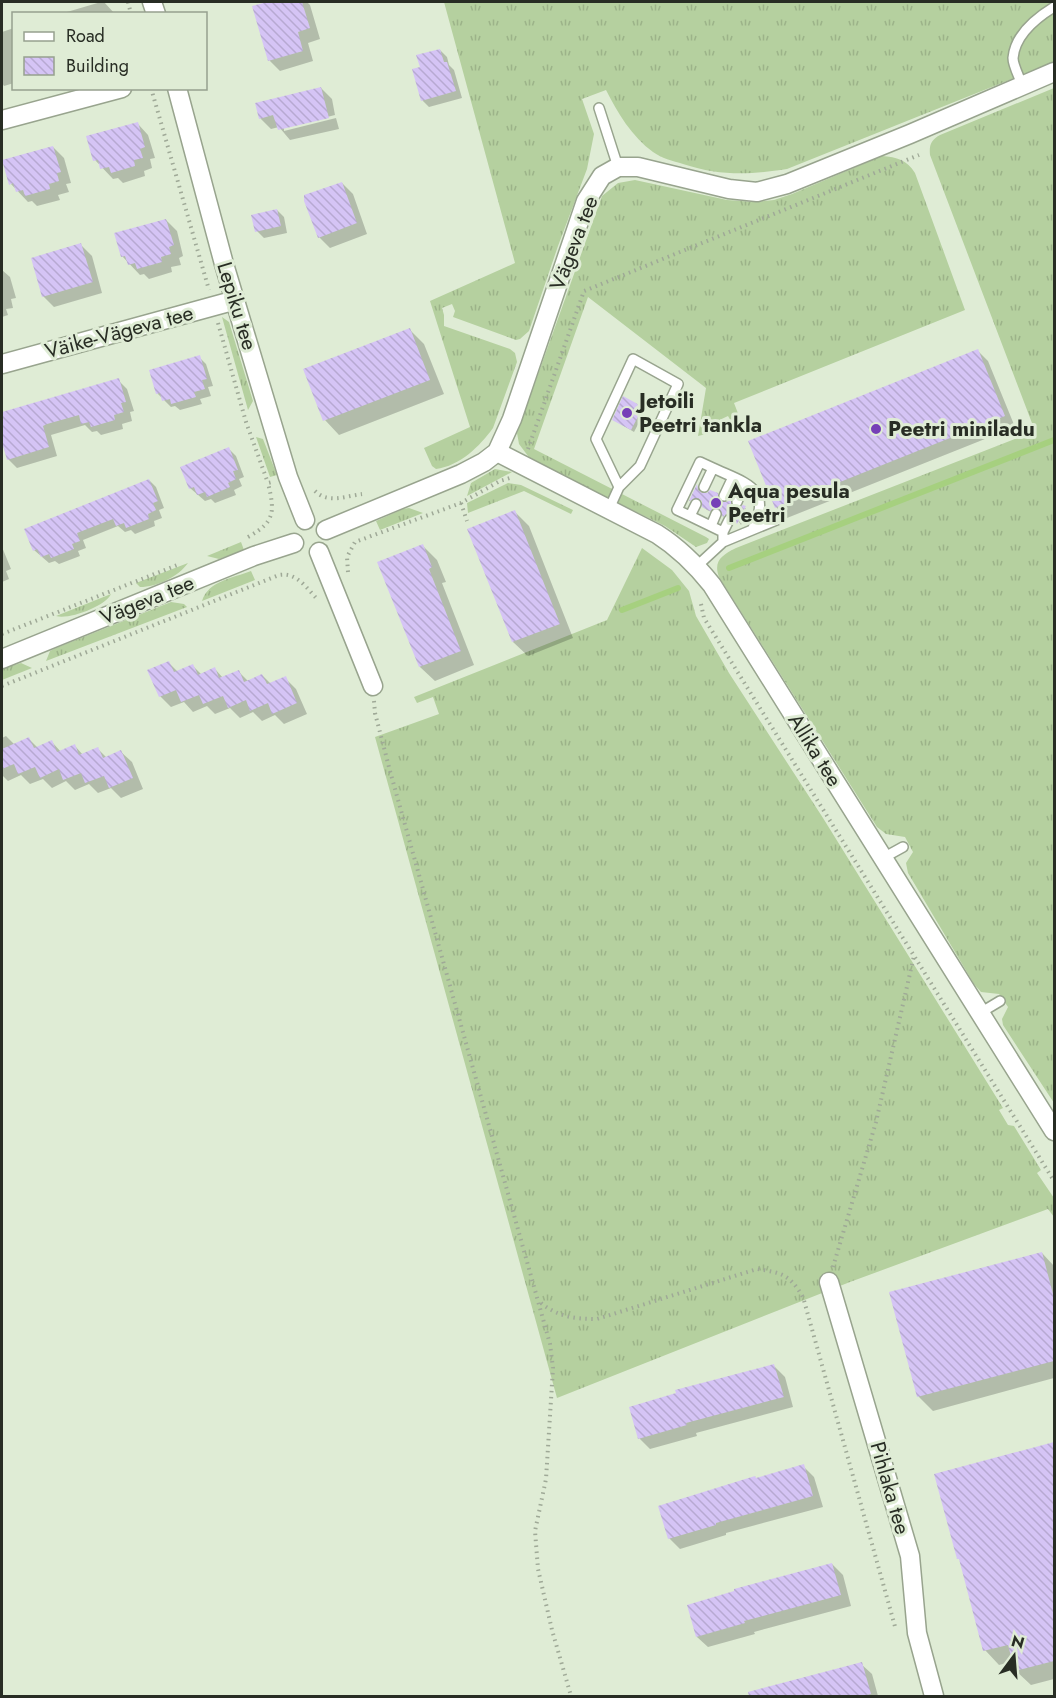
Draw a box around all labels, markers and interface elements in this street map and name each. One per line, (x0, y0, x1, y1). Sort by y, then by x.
legend (12, 12, 207, 90)
text: Road (66, 23, 105, 49)
text: Building (66, 53, 129, 79)
street label: Vägeva tee (542, 191, 606, 295)
street label: Lepiku tee (209, 258, 265, 354)
street label: Väike-Vägeva tee (41, 298, 197, 366)
place label: Jetoili Peetri tankla (635, 386, 762, 440)
marker: Jetoili Peetri tankla (620, 406, 634, 420)
place label: Peetri miniladu (888, 414, 1035, 444)
marker: Peetri miniladu (869, 422, 883, 436)
place label: Aqua pesula Peetri (727, 476, 850, 530)
marker: Aqua pesula Peetri (709, 496, 723, 510)
street label: Vägeva tee (96, 568, 199, 632)
street label: Allika tee (781, 708, 849, 793)
street label: Pihlaka tee (862, 1438, 918, 1538)
north arrow (984, 1626, 1044, 1686)
text: N (1009, 1629, 1027, 1655)

